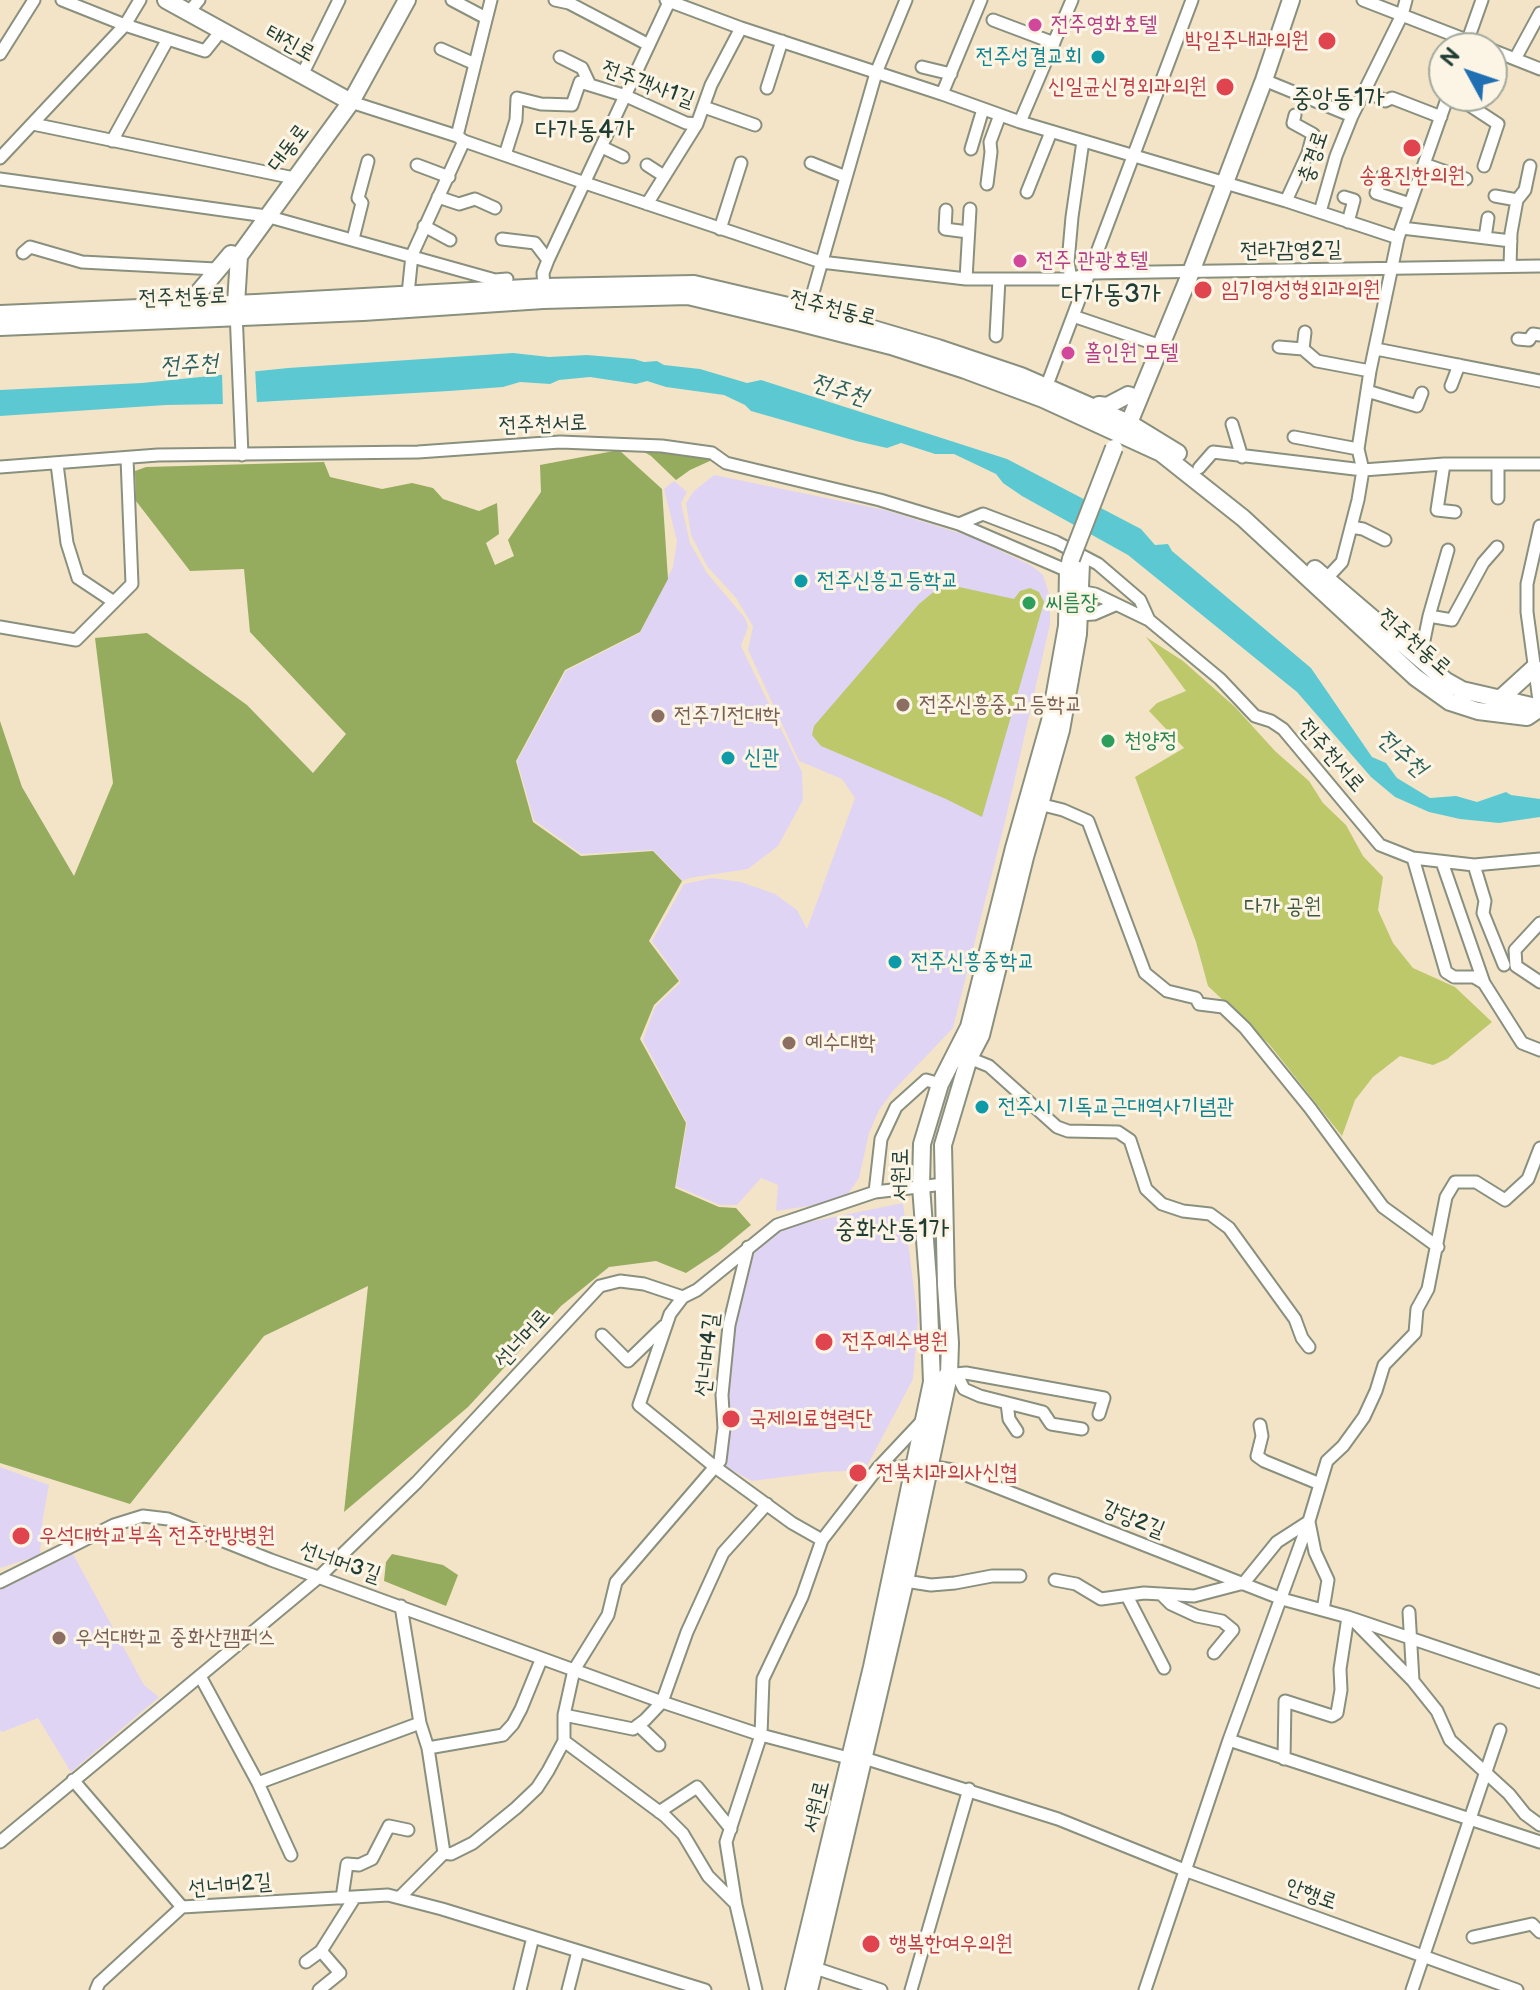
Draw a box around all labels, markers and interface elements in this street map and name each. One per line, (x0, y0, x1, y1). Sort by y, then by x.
place label: 전주영화호텔 (1051, 12, 1157, 38)
marker: 전주영화호텔 (1026, 16, 1044, 34)
street label: 태진로 (260, 20, 320, 68)
place label: 박일주내과의원 (1185, 28, 1309, 54)
marker: 박일주내과의원 (1316, 30, 1338, 52)
north arrow (1428, 32, 1508, 112)
text: N (1435, 43, 1466, 73)
place label: 전주성결교회 (976, 44, 1082, 70)
marker: 전주성결교회 (1089, 48, 1107, 66)
street label: 전주객사1길 (598, 56, 698, 114)
place label: 신일균신경외과의원 (1048, 74, 1207, 100)
marker: 신일균신경외과의원 (1214, 76, 1236, 98)
district label: 중앙동1가 (1291, 83, 1385, 115)
district label: 다가동4가 (535, 115, 635, 147)
street label: 대동로 (262, 119, 316, 177)
street label: 충경로 (1293, 128, 1335, 186)
marker: 송용진한의원 (1401, 137, 1423, 159)
place label: 송용진한의원 (1359, 163, 1465, 189)
street label: 전라감영2길 (1240, 237, 1342, 265)
place label: 전주 관광호텔 (1036, 248, 1148, 274)
marker: 전주 관광호텔 (1011, 252, 1029, 270)
place label: 임기영성형외과의원 (1221, 277, 1380, 303)
district label: 다가동3가 (1061, 279, 1161, 311)
marker: 임기영성형외과의원 (1192, 279, 1214, 301)
street label: 전주천동로 (138, 283, 228, 313)
street label: 전주천동로 (787, 285, 879, 333)
place label: 홀인원 모텔 (1084, 340, 1178, 366)
marker: 홀인원 모텔 (1059, 344, 1077, 362)
water label: 전주천 (159, 350, 219, 382)
water label: 전주천 (807, 369, 871, 413)
street label: 전주천서로 (498, 410, 588, 440)
place label: 전주신흥고등학교 (817, 568, 959, 594)
marker: 전주신흥고등학교 (792, 572, 810, 590)
place label: 씨름장 (1045, 590, 1098, 616)
marker: 씨름장 (1020, 594, 1038, 612)
street label: 전주천동로 (1372, 604, 1456, 682)
place label: 전주신흥중,고등학교 (919, 692, 1082, 718)
marker: 전주신흥중,고등학교 (894, 696, 912, 714)
place label: 전주기전대학 (674, 703, 780, 729)
marker: 전주기전대학 (649, 707, 667, 725)
street label: 전주천서로 (1292, 714, 1370, 798)
water label: 전주천 (1370, 724, 1432, 784)
place label: 천양정 (1124, 728, 1177, 754)
marker: 천양정 (1099, 732, 1117, 750)
place label: 신관 (744, 745, 779, 771)
marker: 신관 (719, 749, 737, 767)
park label: 다가 공원 (1245, 894, 1321, 920)
place label: 전주신흥중학교 (911, 949, 1035, 975)
marker: 전주신흥중학교 (886, 953, 904, 971)
place label: 예수대학 (805, 1030, 876, 1056)
marker: 예수대학 (780, 1034, 798, 1052)
place label: 전주시 기독교근대역사기념관 (998, 1094, 1234, 1120)
marker: 전주시 기독교근대역사기념관 (973, 1098, 991, 1116)
street label: 서원로 (888, 1148, 914, 1202)
district label: 중화산동1가 (835, 1214, 949, 1246)
street label: 선너머로 (489, 1304, 557, 1374)
street label: 선너머4길 (690, 1312, 726, 1398)
place label: 전주예수병원 (842, 1329, 948, 1355)
marker: 전주예수병원 (813, 1331, 835, 1353)
place label: 국제의료협력단 (749, 1406, 873, 1432)
marker: 국제의료협력단 (720, 1408, 742, 1430)
place label: 전북치과의사신협 (876, 1460, 1018, 1486)
marker: 전북치과의사신협 (847, 1462, 869, 1484)
street label: 강당2길 (1097, 1496, 1169, 1544)
place label: 우석대학교부속 전주한방병원 (39, 1523, 275, 1549)
marker: 우석대학교부속 전주한방병원 (10, 1525, 32, 1547)
street label: 선너머3길 (296, 1537, 384, 1589)
place label: 우석대학교 중화산캠퍼스 (75, 1625, 276, 1651)
marker: 우석대학교 중화산캠퍼스 (50, 1629, 68, 1647)
street label: 서원로 (798, 1778, 836, 1836)
street label: 선너머2길 (187, 1869, 273, 1903)
street label: 안행로 (1282, 1874, 1340, 1916)
place label: 행복한여우의원 (889, 1931, 1013, 1957)
marker: 행복한여우의원 (860, 1933, 882, 1955)

